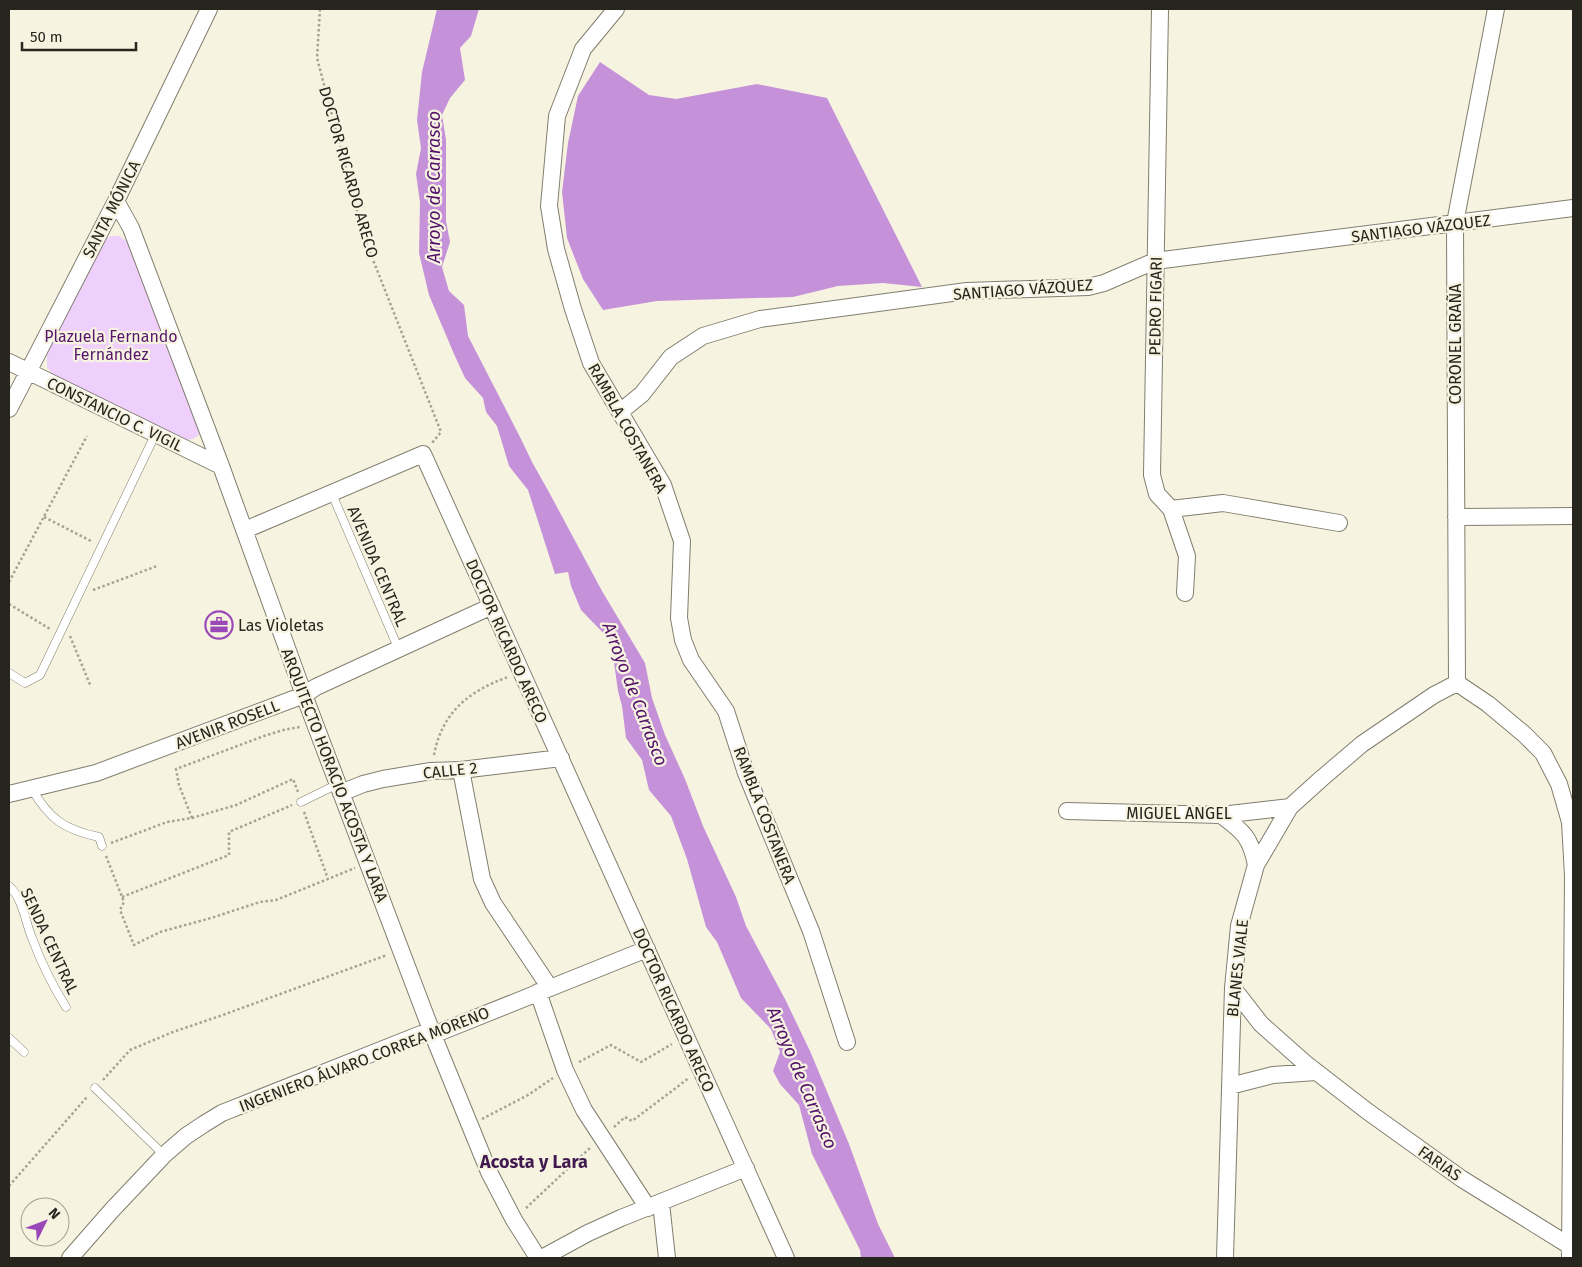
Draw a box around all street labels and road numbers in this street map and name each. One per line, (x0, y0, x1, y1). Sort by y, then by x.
street label: DOCTOR RICARDO ARECO (315, 84, 382, 260)
street label: SANTA MÓNICA (78, 156, 145, 261)
street label: SANTIAGO VÁZQUEZ (1350, 210, 1492, 246)
street label: PEDRO FIGARI (1145, 256, 1166, 356)
street label: SANTIAGO VÁZQUEZ (952, 274, 1094, 304)
street label: CORONEL GRAÑA (1446, 283, 1465, 405)
street label: RAMBLA COSTANERA (584, 360, 672, 497)
street label: CONSTANCIO C. VIGIL (44, 373, 186, 456)
street label: AVENIDA CENTRAL (344, 503, 412, 629)
street label: DOCTOR RICARDO ARECO (462, 556, 551, 726)
street label: ARQUITECTO HORACIO ACOSTA Y LARA (277, 646, 392, 905)
street label: AVENIR ROSELL (173, 696, 282, 753)
street label: RAMBLA COSTANERA (730, 744, 800, 887)
street label: CALLE 2 (422, 758, 478, 783)
street label: MIGUEL ANGEL (1126, 804, 1232, 823)
street label: SENDA CENTRAL (17, 885, 83, 998)
street label: BLANES VIALE (1223, 918, 1252, 1018)
street label: DOCTOR RICARDO ARECO (629, 925, 718, 1095)
street label: INGENIERO ÁLVARO CORREA MORENO (236, 1002, 492, 1116)
street label: FARIAS (1414, 1142, 1465, 1185)

